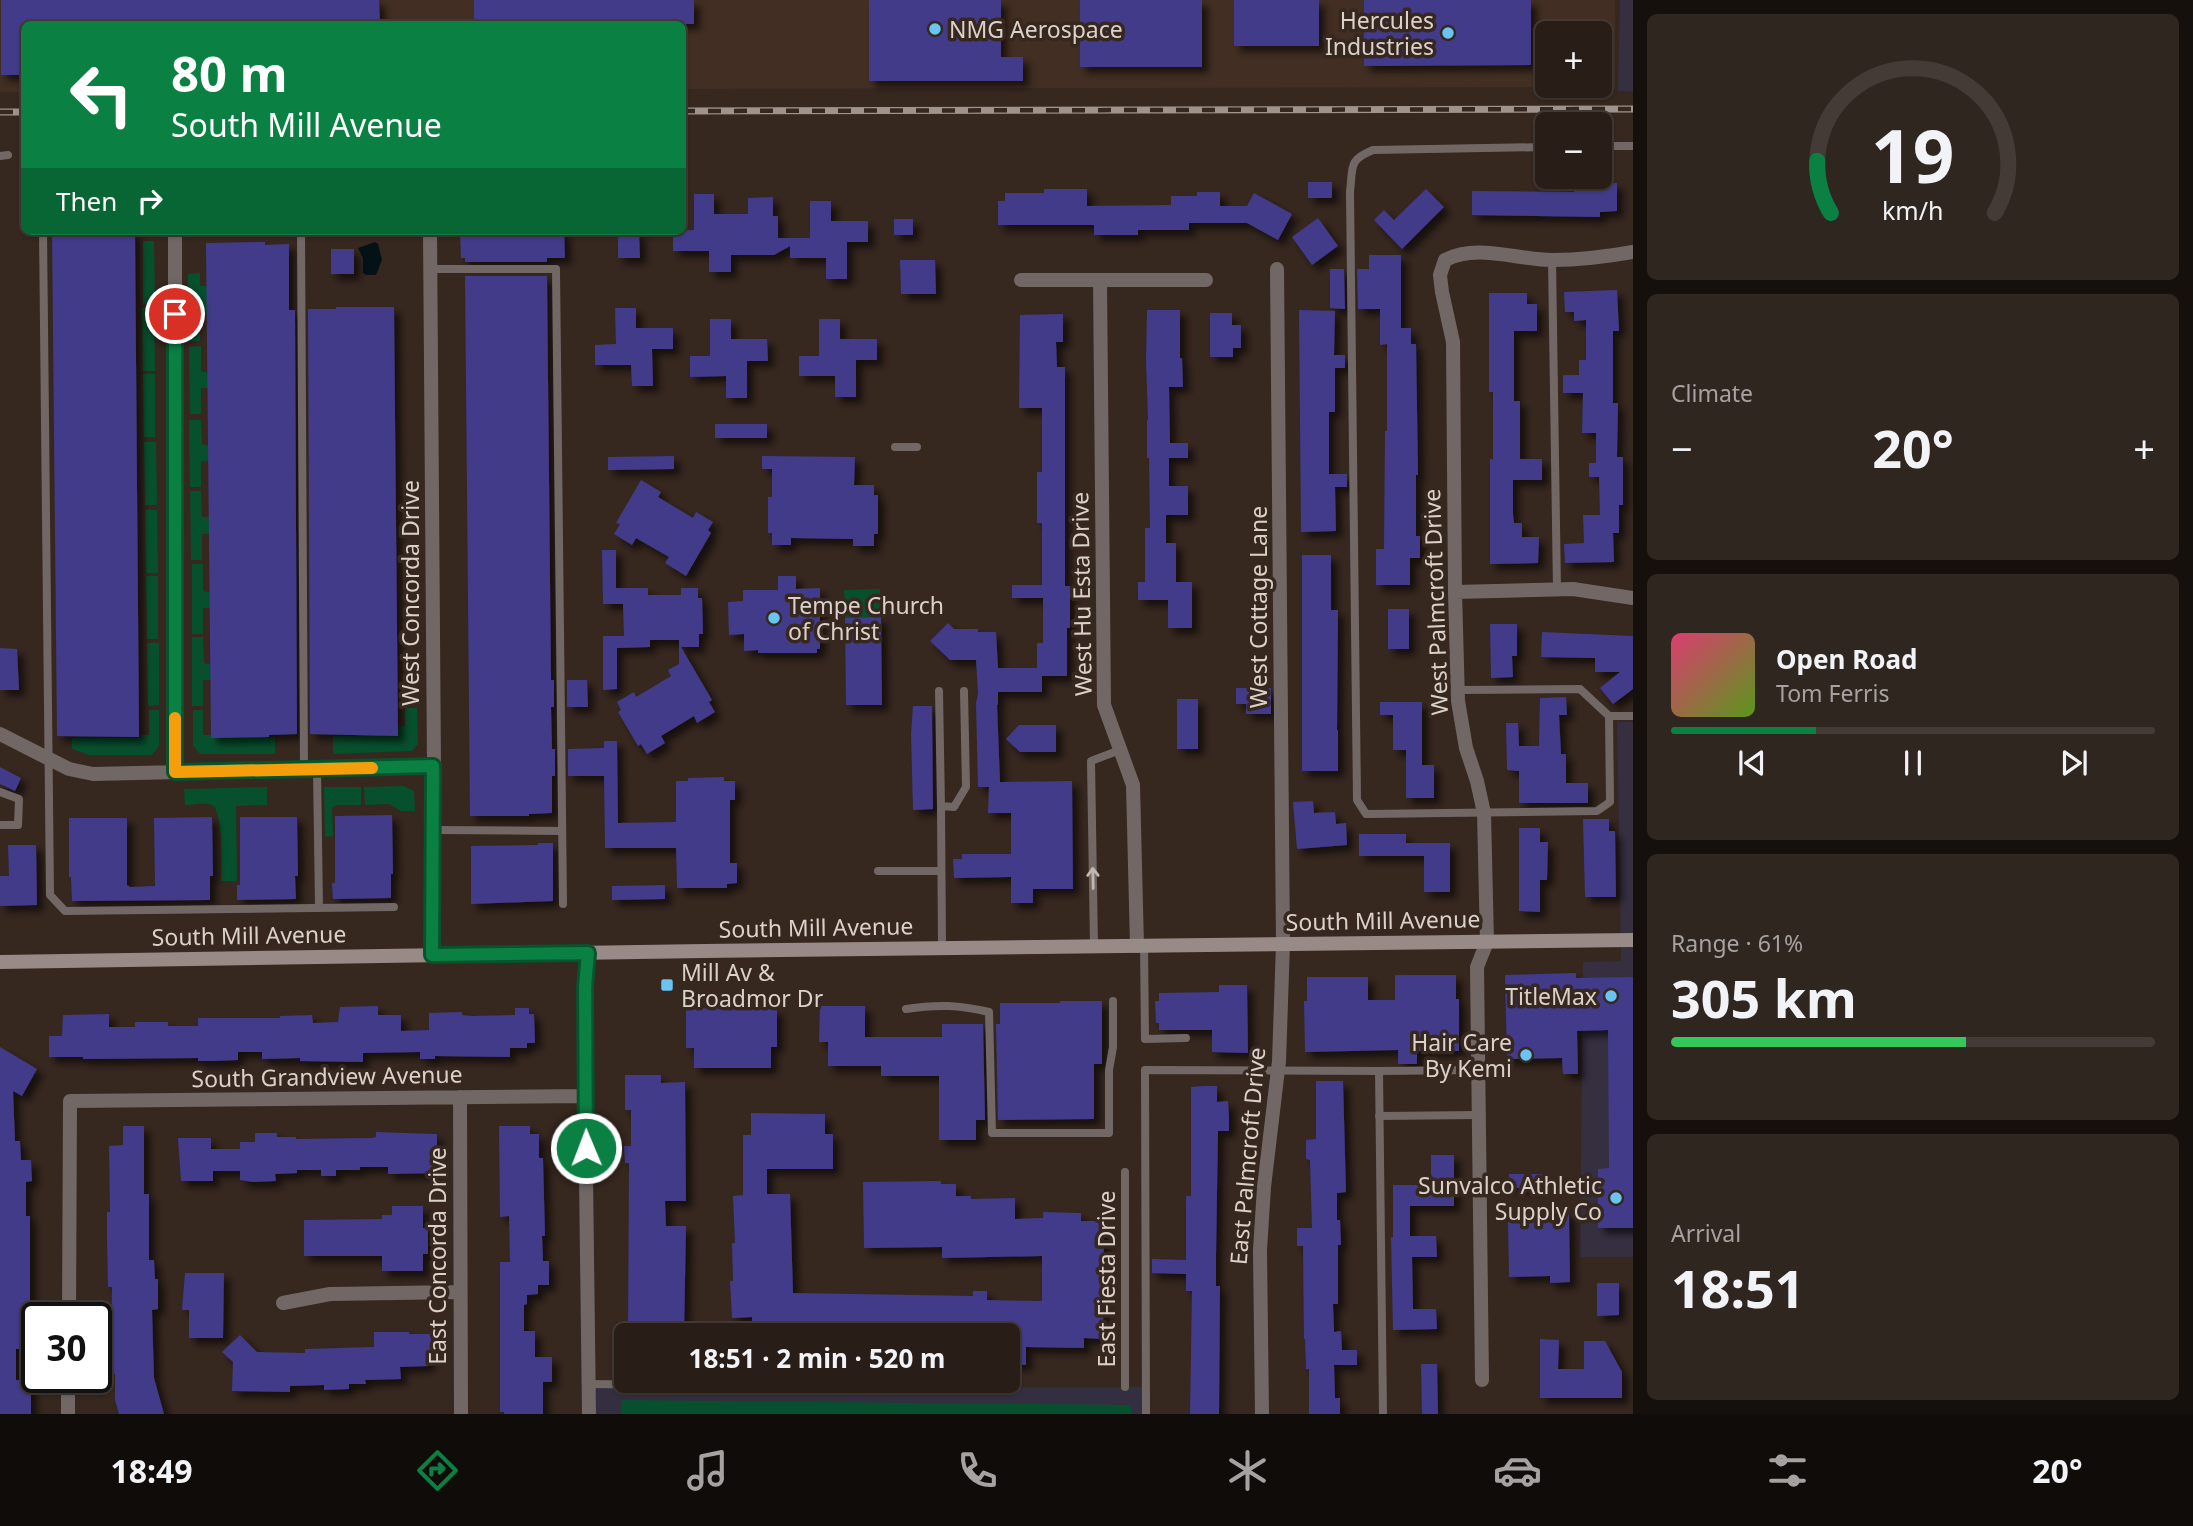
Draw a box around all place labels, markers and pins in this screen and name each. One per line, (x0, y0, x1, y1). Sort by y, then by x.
place label: Hercules Industries (1325, 4, 1434, 62)
place label: NMG Aerospace (949, 13, 1123, 45)
marker: NMG Aerospace (927, 21, 943, 37)
marker: Hercules Industries (1440, 25, 1456, 41)
pin (145, 284, 205, 344)
place label: Tempe Church of Christ (788, 589, 944, 647)
marker: Tempe Church of Christ (766, 610, 782, 626)
place label: Mill Av & Broadmor Dr (681, 956, 824, 1014)
marker: Mill Av & Broadmor Dr (659, 977, 675, 993)
place label: TitleMax (1505, 980, 1597, 1012)
marker: TitleMax (1603, 988, 1619, 1004)
place label: Hair Care By Kemi (1411, 1026, 1512, 1084)
marker: Hair Care By Kemi (1518, 1047, 1534, 1063)
place label: Sunvalco Athletic Supply Co (1418, 1169, 1602, 1227)
marker: Sunvalco Athletic Supply Co (1608, 1190, 1624, 1206)

